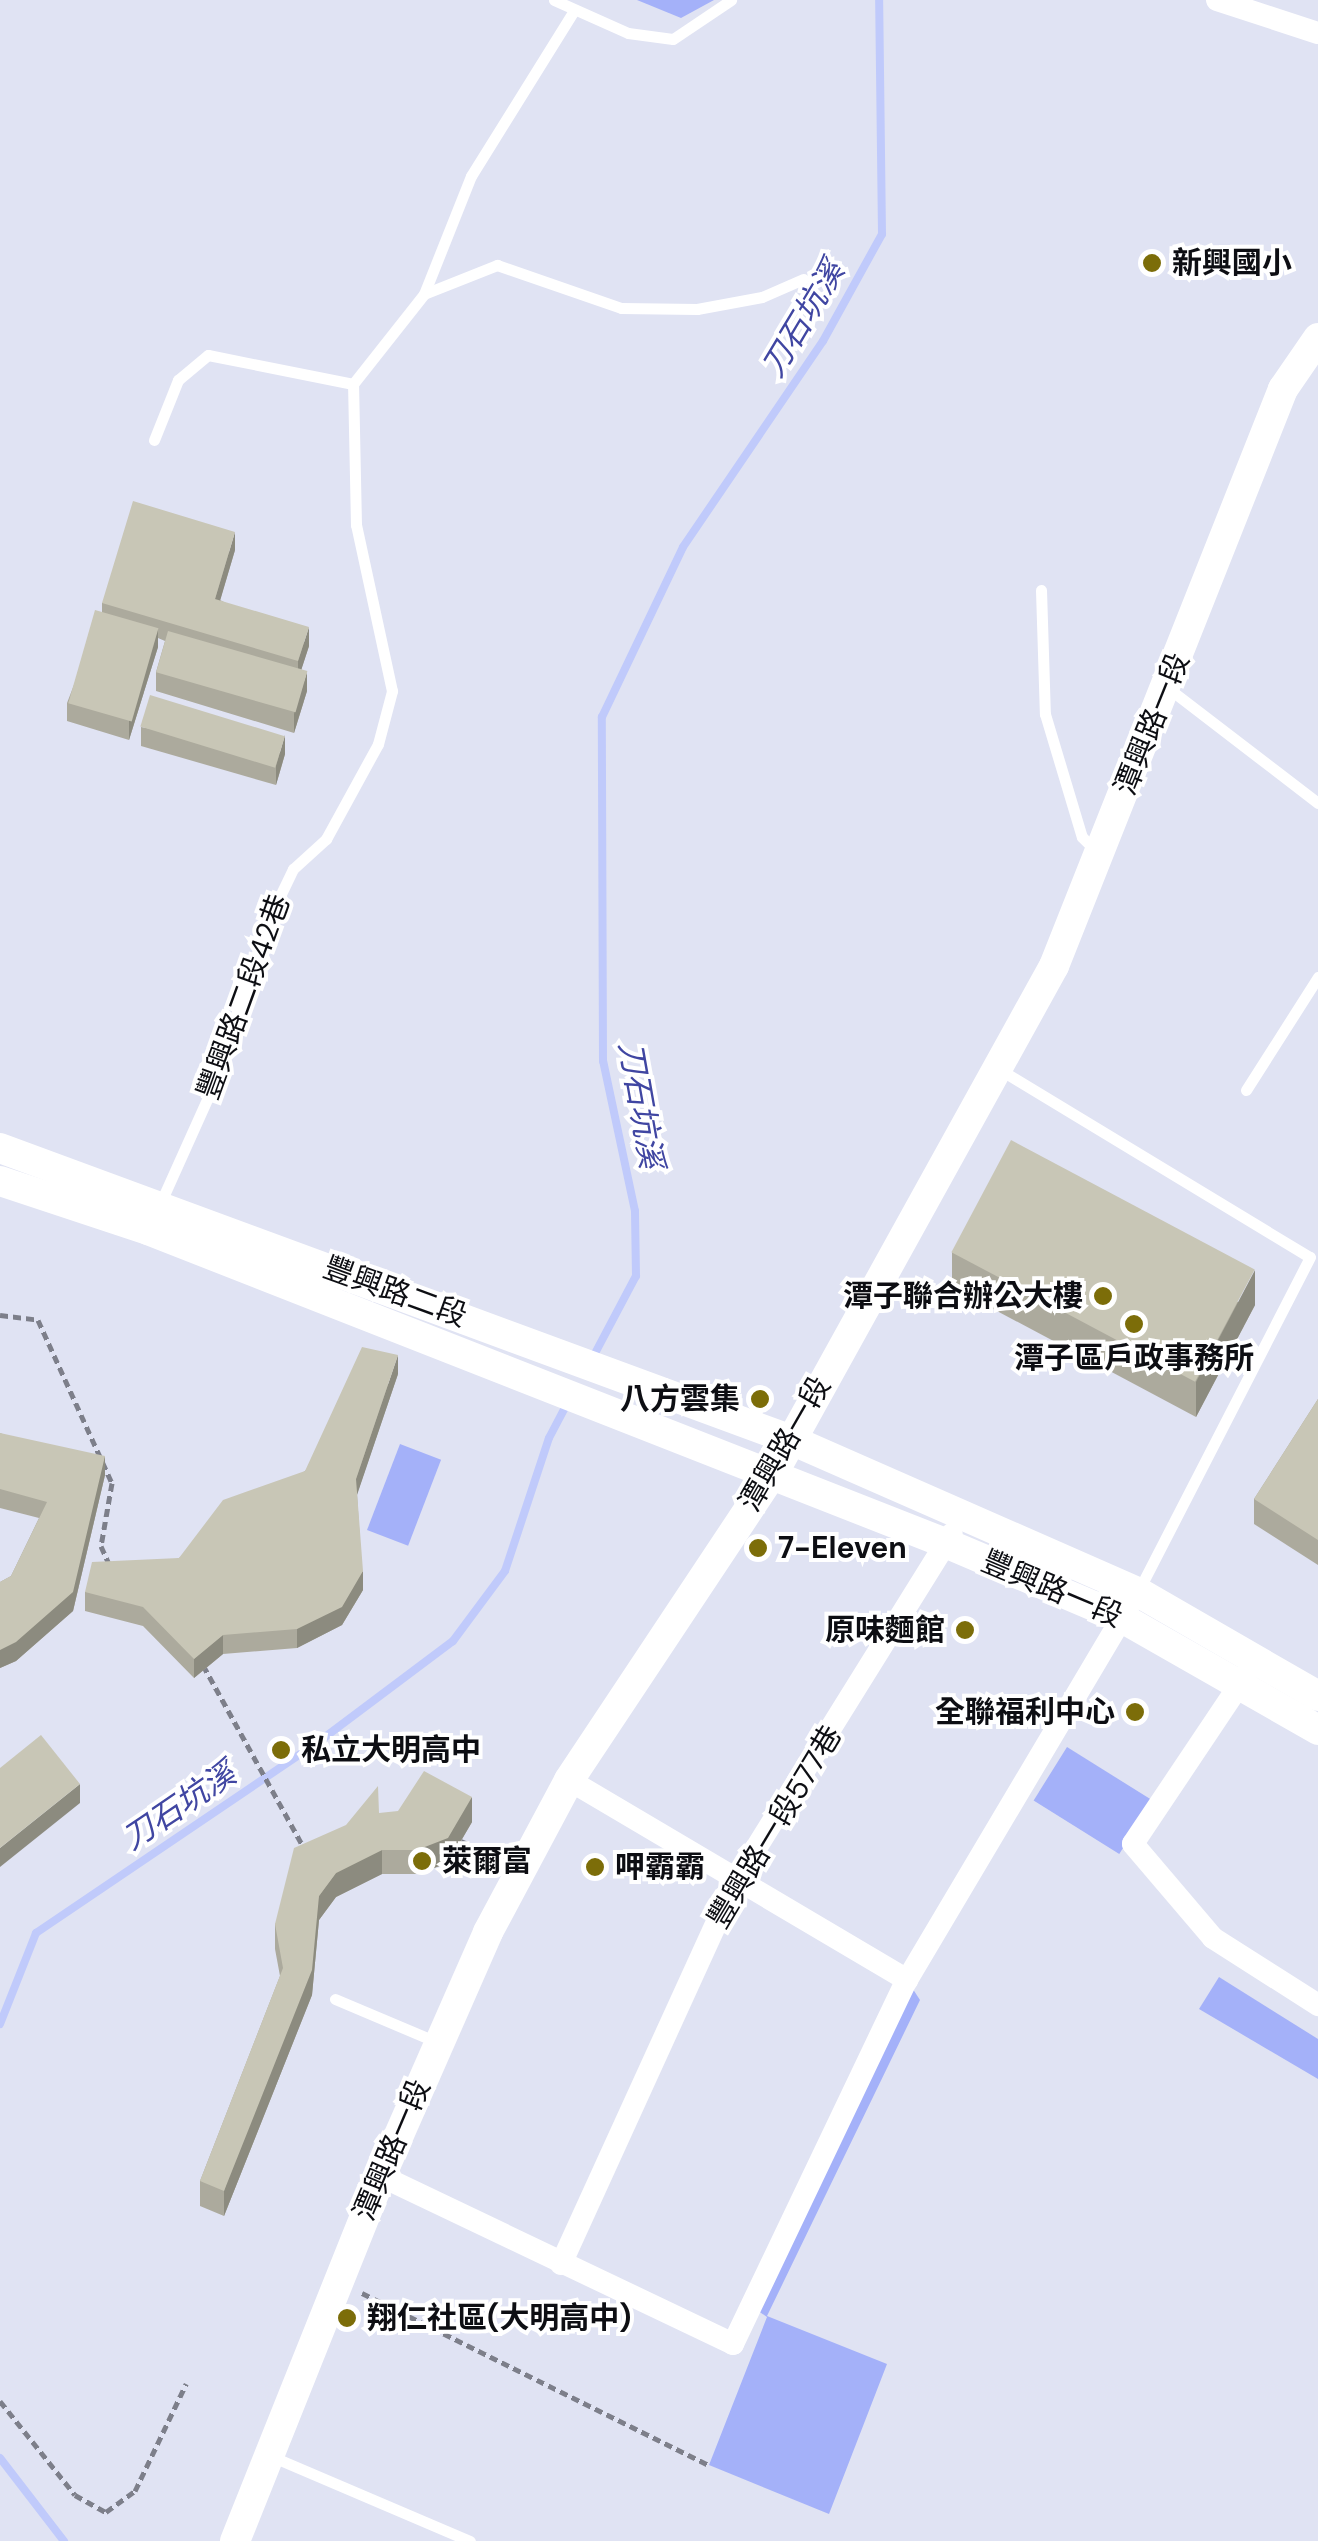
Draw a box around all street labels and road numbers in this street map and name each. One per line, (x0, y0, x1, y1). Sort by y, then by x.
street label: 潭興路一段 (1107, 648, 1197, 800)
street label: 豐興路二段42巷 (190, 890, 298, 1104)
street label: 豐興路二段 (318, 1249, 472, 1335)
street label: 潭興路一段 (732, 1370, 838, 1518)
street label: 豐興路一段 (976, 1543, 1128, 1635)
street label: 豐興路一段577巷 (700, 1719, 850, 1935)
street label: 潭興路一段 (346, 2074, 438, 2226)

